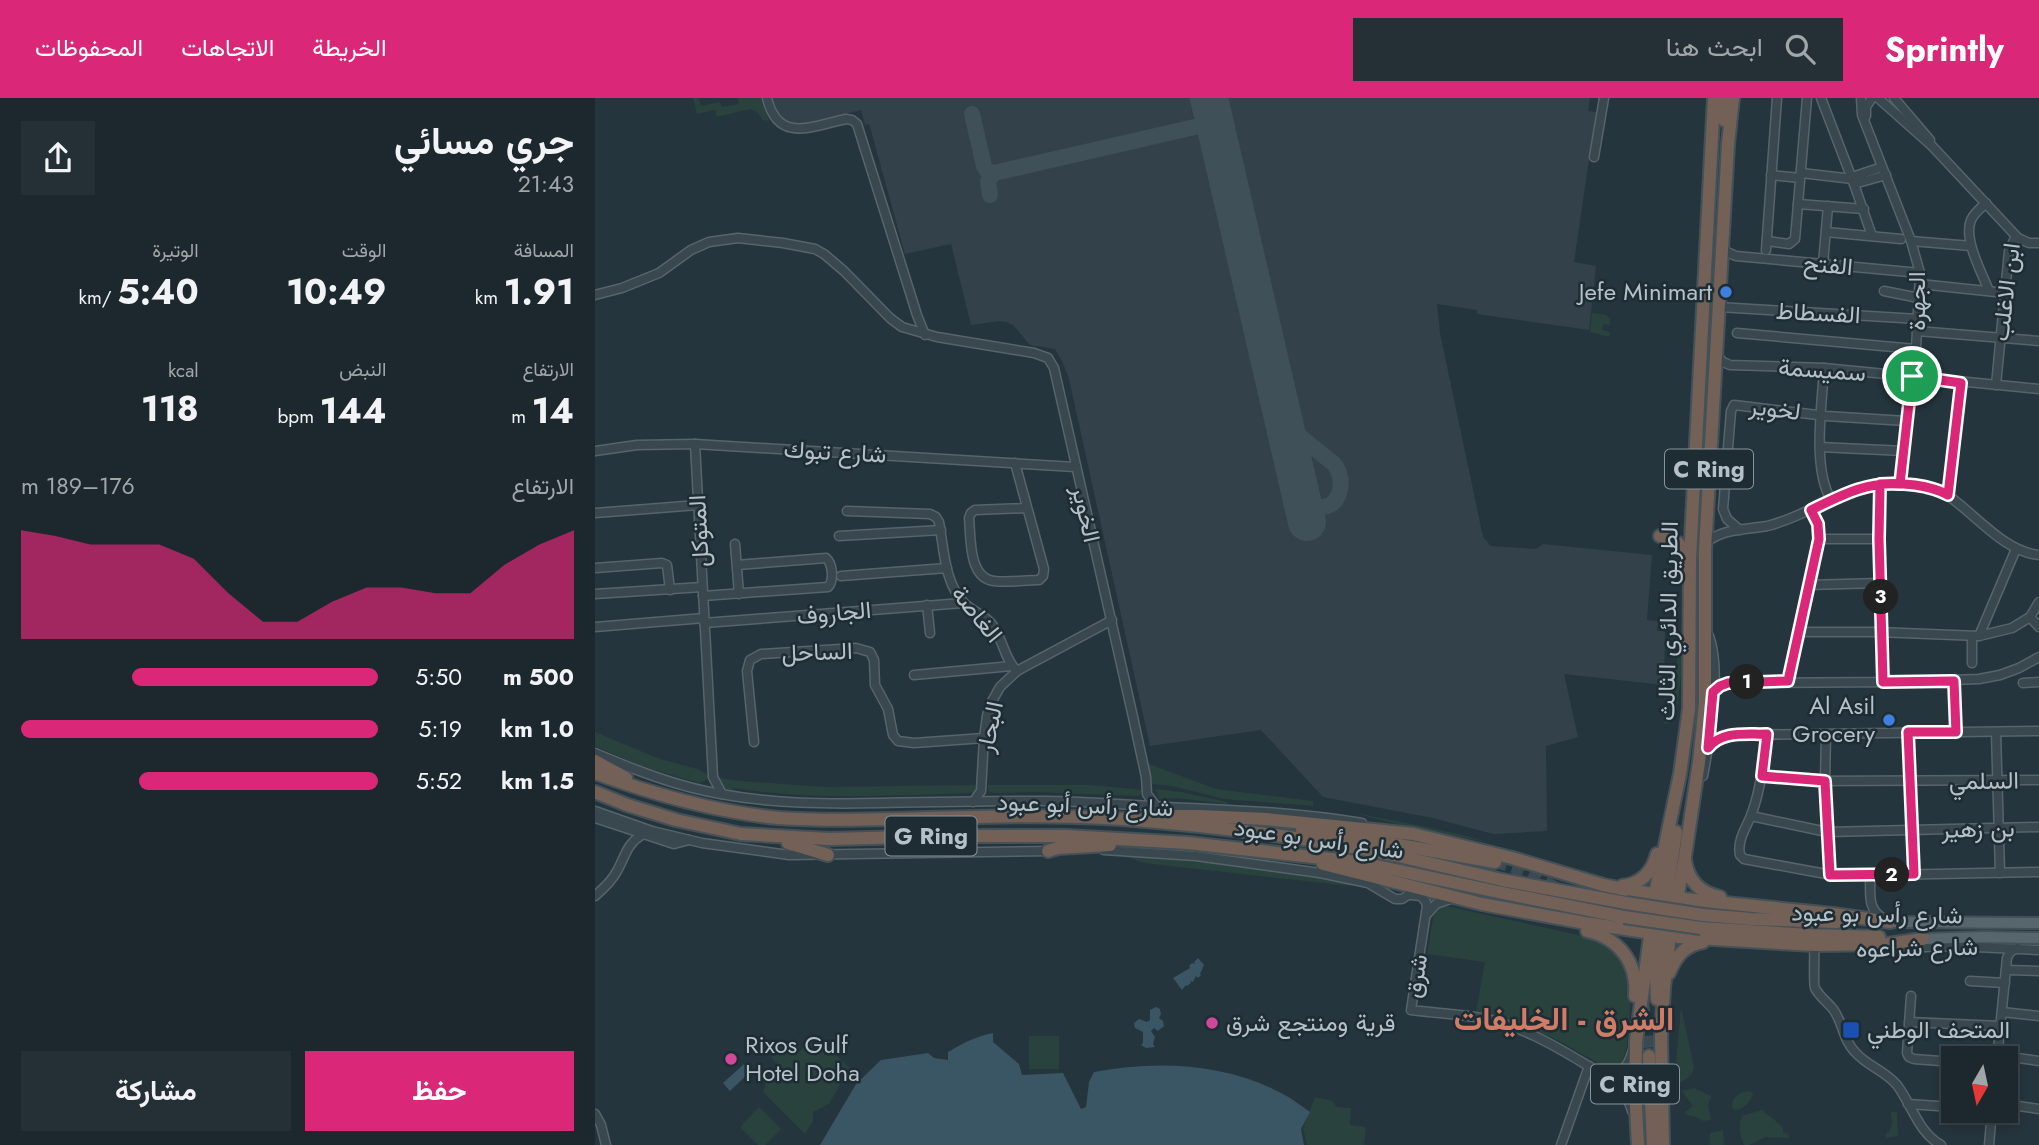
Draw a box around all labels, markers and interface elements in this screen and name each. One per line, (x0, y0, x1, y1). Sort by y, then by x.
search box (1353, 18, 1843, 81)
text: Sprintly (1885, 26, 2004, 73)
text: ابحث هنا (1666, 28, 1763, 66)
text: المحفوظات (35, 30, 143, 65)
text: الاتجاهات (181, 30, 274, 65)
text: الخريطة (312, 30, 387, 65)
icon: search (1781, 30, 1819, 68)
text: جري مسائي (394, 113, 574, 168)
button: share (21, 121, 95, 195)
text: 21:43 (518, 167, 574, 201)
text: الوتيرة (152, 237, 199, 264)
text: الوقت (342, 237, 386, 264)
text: المسافة (514, 237, 574, 264)
street label: ابن الاغلب (1982, 241, 2029, 343)
street label: الفتح (1802, 245, 1854, 284)
text: 5:40 (117, 267, 199, 317)
text: 10:49 (286, 267, 386, 317)
text: 1.91 (504, 267, 574, 317)
street label: الجهرة (1899, 271, 1934, 331)
place label: Jefe Minimart (1576, 274, 1712, 309)
text: /km (79, 284, 117, 311)
text: km (475, 284, 504, 311)
marker: Jefe Minimart (1718, 284, 1734, 300)
street label: الفسطاط (1775, 293, 1861, 332)
pin (1882, 346, 1942, 406)
street label: سميسمة (1777, 349, 1867, 390)
text: النبض (339, 356, 386, 383)
text: الارتفاع (522, 356, 574, 383)
text: kcal (168, 357, 199, 384)
icon: arrive (1893, 357, 1931, 395)
text: 118 (141, 384, 199, 434)
text: 144 (320, 386, 386, 436)
text: 14 (532, 386, 574, 436)
street label: لخوير (1746, 388, 1803, 429)
text: bpm (277, 403, 320, 430)
text: m (511, 403, 532, 430)
street label: شارع تبوك (783, 431, 887, 472)
road number: C Ring (1665, 450, 1753, 488)
text: 176–189 m (21, 469, 135, 503)
text: الارتفاع (512, 469, 574, 503)
street label: الخوير (1063, 481, 1110, 546)
street label: المتوكل (679, 494, 718, 568)
street label: الطريق الدائري الثالث (1648, 521, 1689, 721)
street label: الغاصة (943, 577, 1011, 650)
pin: 3 (1863, 580, 1899, 614)
text: 3 (1875, 583, 1886, 610)
street label: الجاروف (795, 592, 873, 633)
street label: الساحل (781, 633, 853, 670)
text: 5:50 (415, 660, 462, 694)
text: 500 m (503, 660, 574, 694)
pin: 1 (1729, 664, 1765, 700)
text: 1 (1742, 668, 1751, 695)
place label: Al Asil Grocery (1792, 688, 1875, 751)
street label: البحار (967, 698, 1012, 757)
text: 5:19 (419, 712, 462, 746)
text: 1.0 km (501, 712, 574, 746)
marker: Al Asil Grocery (1881, 712, 1897, 728)
street label: السلمي (1949, 762, 2019, 801)
text: 5:52 (416, 764, 462, 798)
text: 1.5 km (501, 764, 574, 798)
street label: شارع رأس أبو عبود (996, 784, 1174, 825)
street label: شارع رأس بو عبود (1232, 809, 1406, 868)
street label: بن زهير (1940, 810, 2015, 847)
road number: G Ring (885, 816, 977, 856)
pin: 2 (1875, 858, 1909, 892)
text: 2 (1885, 861, 1898, 888)
street label: شارع رأس بو عبود (1791, 895, 1963, 932)
street label: شارع شراعوه (1856, 929, 1978, 966)
street label: شرق (1395, 951, 1436, 1000)
district label: الشرق - الخليفات (1454, 996, 1674, 1042)
place label: قرية ومنتجع شرق (1226, 1005, 1396, 1040)
place label: المتحف الوطني (1867, 1012, 2010, 1049)
marker: قرية ومنتجع شرق (1204, 1015, 1220, 1031)
marker: المتحف الوطني (1841, 1020, 1861, 1040)
place label: Rixos Gulf Hotel Doha (745, 1027, 860, 1090)
north arrow (1941, 1046, 2018, 1124)
map controls (1941, 1046, 2018, 1123)
button: مشاركة (21, 1051, 291, 1131)
button: حفظ (305, 1051, 574, 1131)
marker: Rixos Gulf Hotel Doha (723, 1051, 739, 1067)
road number: C Ring (1591, 1065, 1679, 1104)

